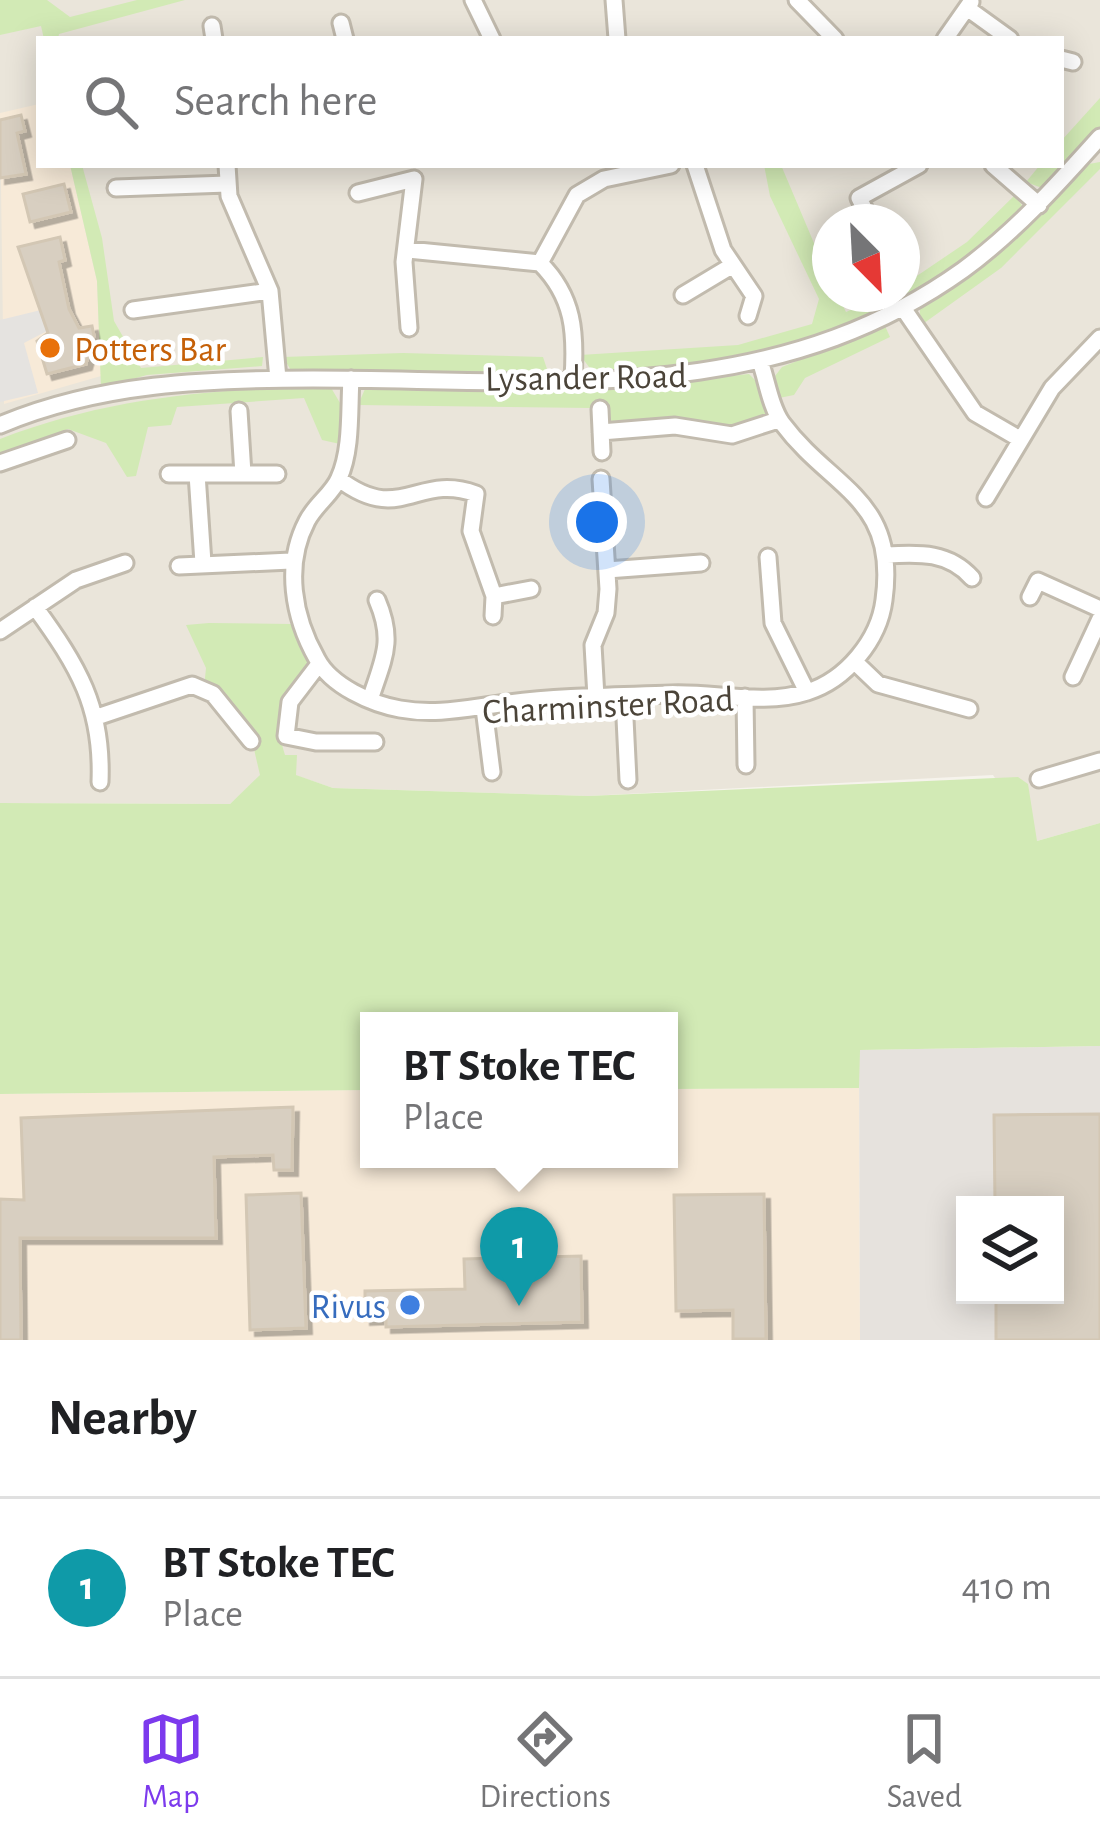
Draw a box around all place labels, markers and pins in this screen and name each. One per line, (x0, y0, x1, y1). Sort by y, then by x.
place label: Potters Bar (74, 332, 226, 368)
marker: Potters Bar (37, 335, 63, 361)
pin: 1 (480, 1207, 558, 1306)
place label: Rivus (310, 1289, 386, 1325)
marker: Rivus (397, 1292, 423, 1318)

